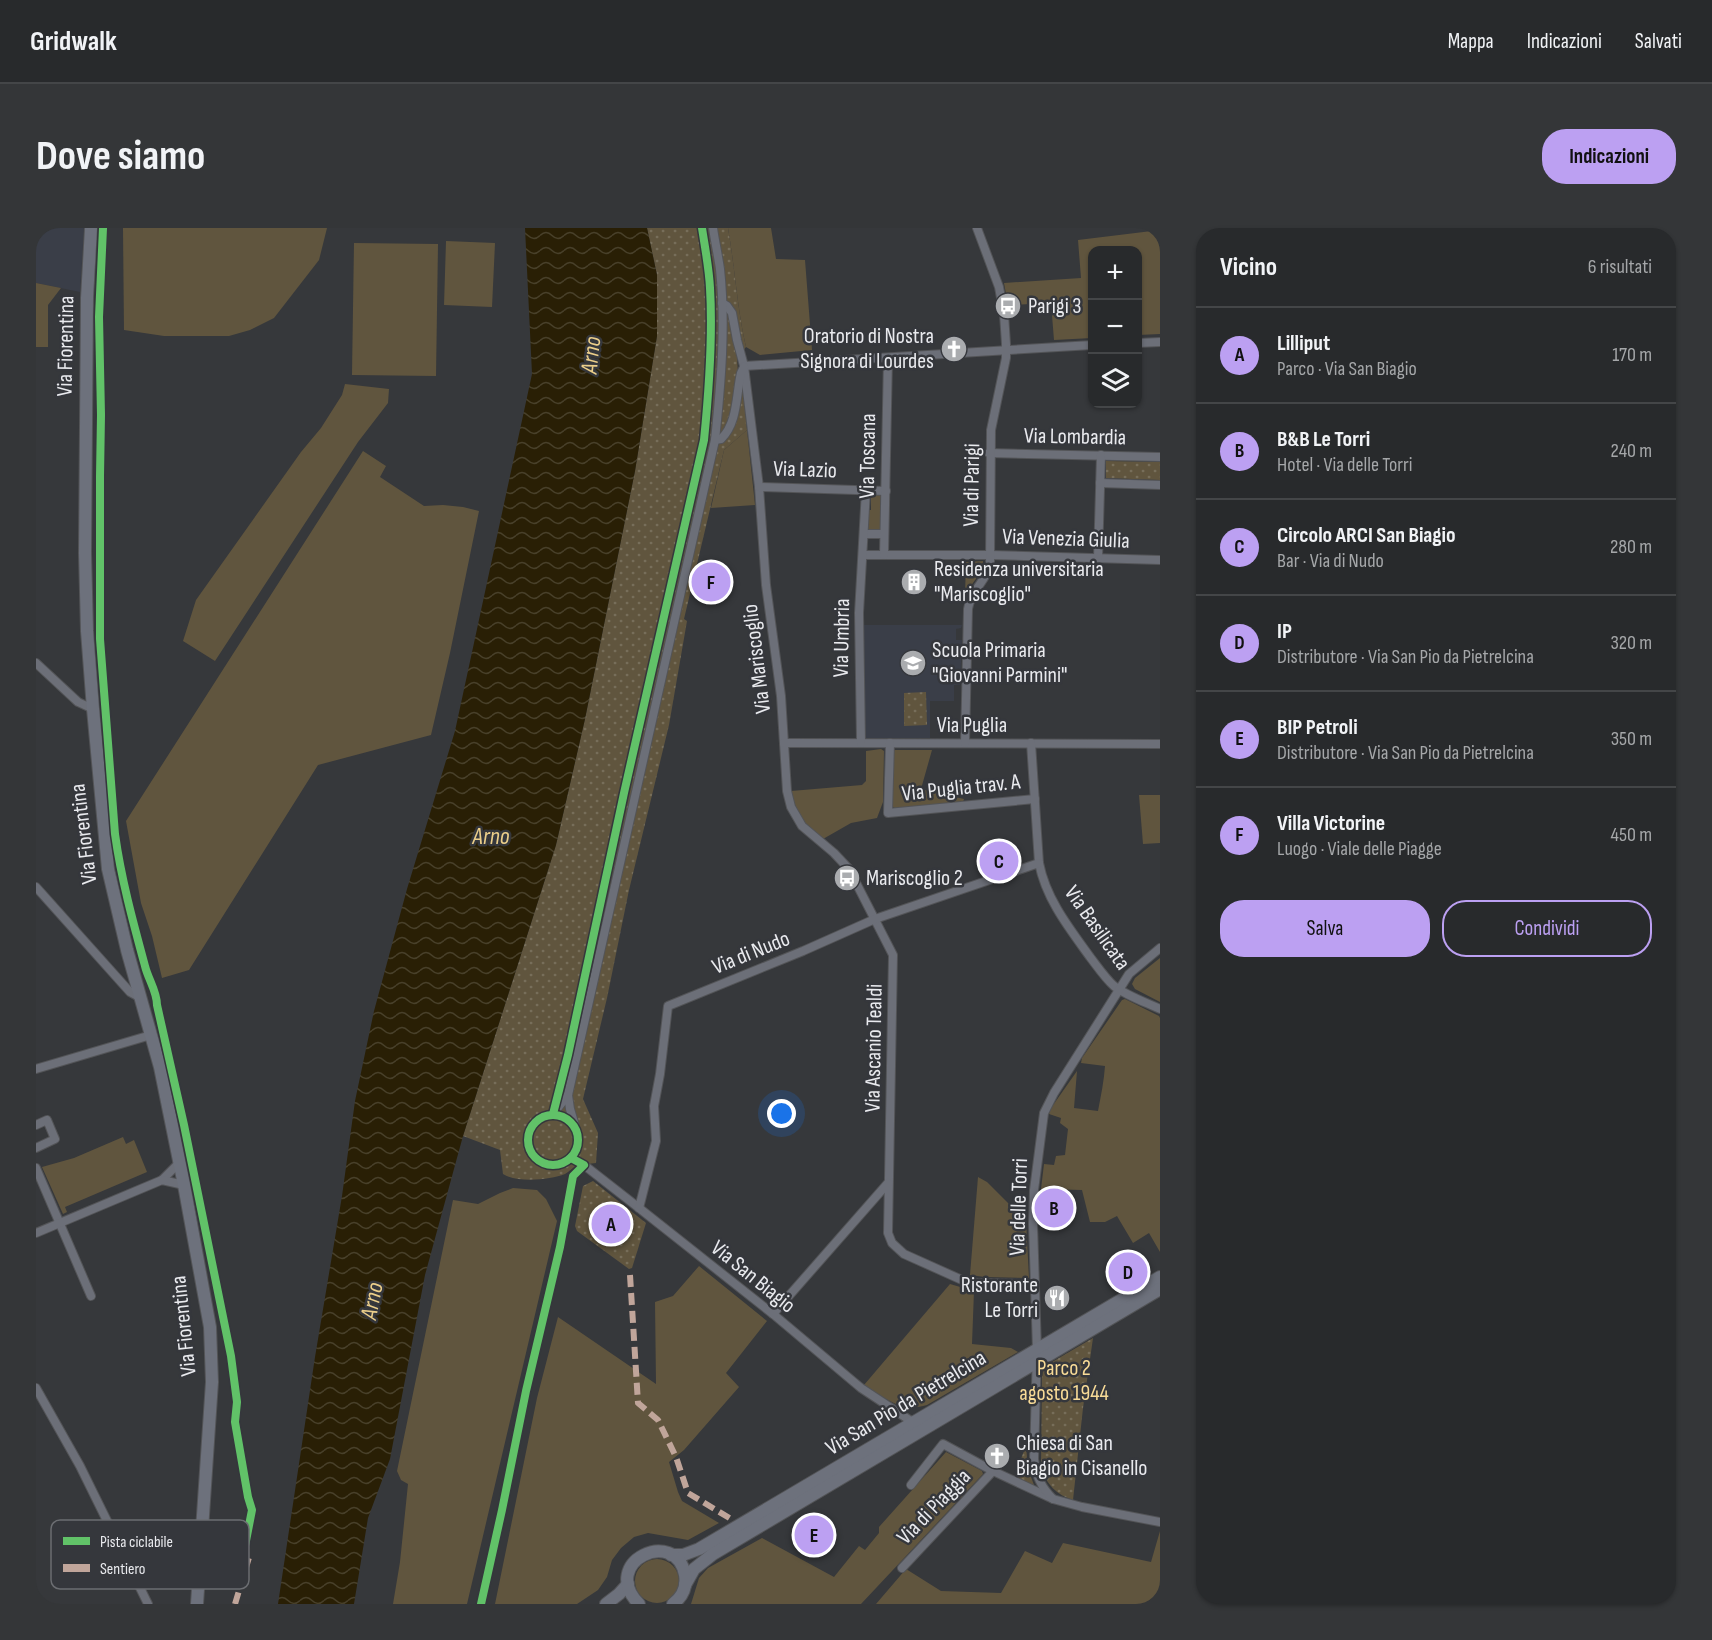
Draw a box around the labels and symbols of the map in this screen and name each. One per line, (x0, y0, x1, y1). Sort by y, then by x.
bus stop icon: Parigi 3 (993, 291, 1023, 321)
place label: Parigi 3 (1028, 293, 1081, 320)
street label: Via Fiorentina (52, 295, 80, 397)
place label: Oratorio di Nostra Signora di Lourdes (800, 323, 934, 375)
church icon: Oratorio di Nostra Signora di Lourdes (939, 334, 969, 364)
water label: Arno (575, 335, 607, 376)
street label: Via Toscana (854, 413, 882, 499)
street label: Via Lombardia (1024, 423, 1126, 451)
street label: Via di Parigi (958, 443, 986, 527)
street label: Via Lazio (773, 455, 837, 485)
street label: Via Venezia Giulia (1002, 523, 1130, 555)
place label: Residenza universitaria "Mariscoglio" (934, 556, 1104, 608)
pin: F (692, 560, 730, 604)
building icon: Residenza universitaria "Mariscoglio" (899, 567, 929, 597)
street label: Via Umbria (828, 598, 856, 678)
street label: Via Mariscoglio (737, 603, 777, 715)
place label: Scuola Primaria "Giovanni Parmini" (932, 637, 1068, 689)
school or university icon: Scuola Primaria "Giovanni Parmini" (898, 648, 928, 678)
street label: Via Puglia (937, 712, 1007, 739)
street label: Via Puglia trav. A (900, 768, 1022, 808)
street label: Via Fiorentina (64, 782, 104, 886)
water label: Arno (471, 822, 510, 851)
pin: C (980, 838, 1018, 884)
bus stop icon: Mariscoglio 2 (832, 863, 862, 893)
place label: Mariscoglio 2 (866, 865, 963, 892)
street label: Via Basilicata (1058, 881, 1136, 975)
street label: Via di Nudo (708, 925, 794, 981)
street label: Via Ascanio Tealdi (859, 983, 889, 1113)
your location (767, 1099, 796, 1128)
street label: Via delle Torri (1004, 1158, 1034, 1256)
pin: B (1034, 1186, 1074, 1230)
pin: A (592, 1202, 630, 1246)
street label: Via San Biagio (705, 1235, 801, 1319)
pin: D (1108, 1250, 1148, 1294)
place label: Ristorante Le Torri (961, 1272, 1038, 1324)
street label: Via Fiorentina (165, 1274, 203, 1378)
water label: Arno (354, 1280, 390, 1323)
restaurant icon: Ristorante Le Torri (1042, 1283, 1072, 1313)
street label: Via San Pio da Pietrelcina (821, 1344, 991, 1462)
park label: Parco 2 agosto 1944 (1019, 1355, 1109, 1407)
place label: Chiesa di San Biagio in Cisanello (1016, 1430, 1147, 1482)
church icon: Chiesa di San Biagio in Cisanello (982, 1441, 1012, 1471)
street label: Via di Piaggia (891, 1464, 977, 1550)
pin: E (794, 1512, 834, 1558)
legend (51, 1520, 249, 1589)
text: Pista ciclabile (100, 1533, 173, 1552)
text: Sentiero (100, 1560, 146, 1579)

